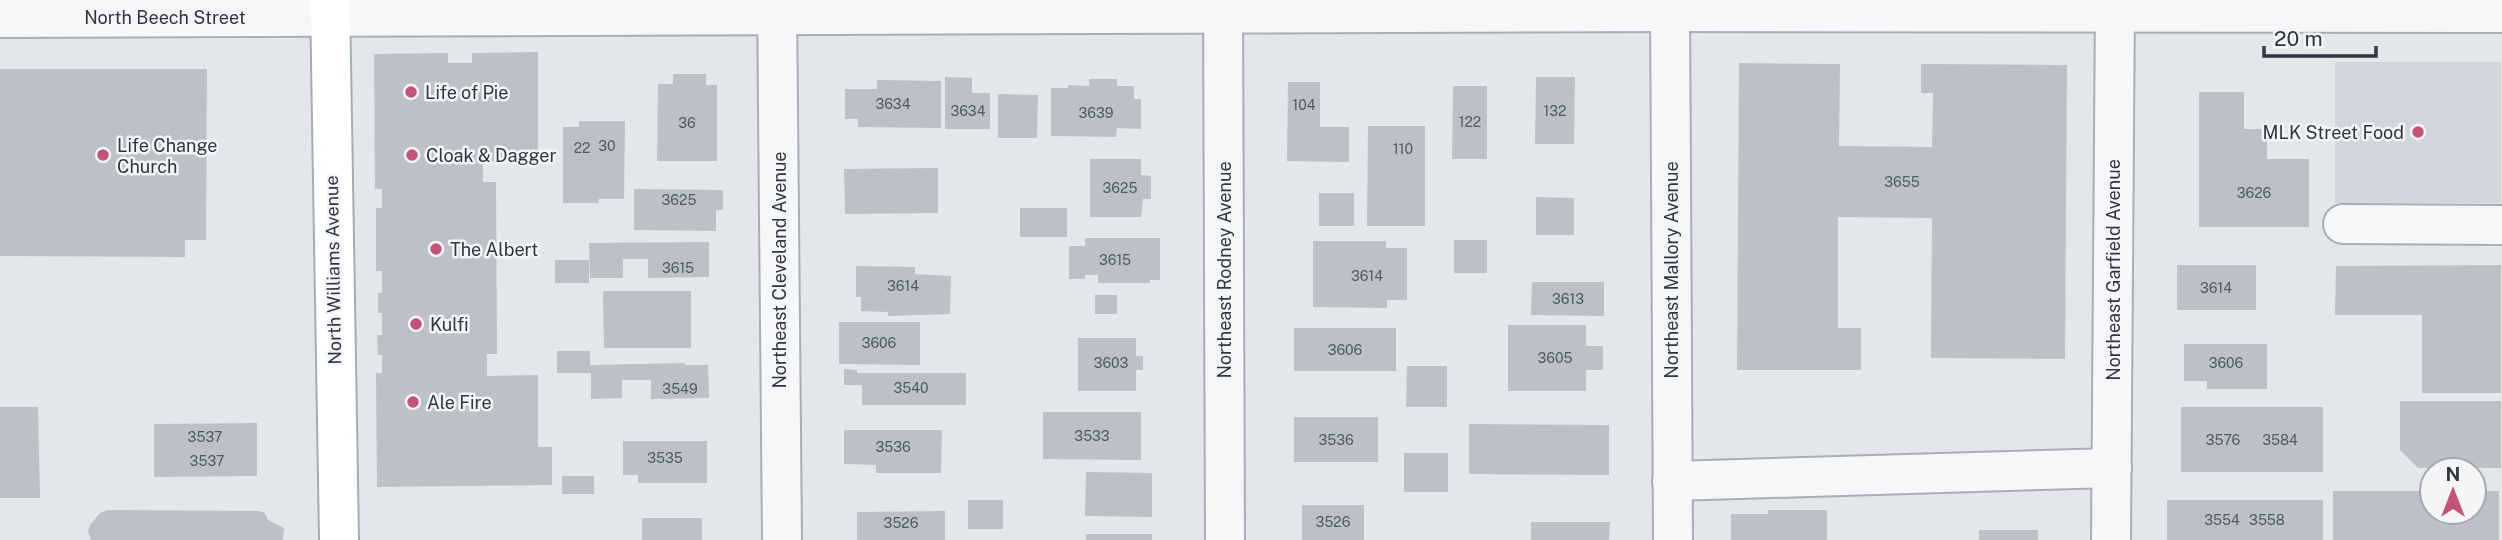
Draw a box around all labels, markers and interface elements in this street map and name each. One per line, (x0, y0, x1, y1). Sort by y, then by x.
street label: North Beech Street (84, 7, 246, 28)
scale bar (2264, 14, 2376, 58)
text: 20 m (2274, 26, 2323, 51)
place label: Life of Pie (425, 82, 509, 103)
marker: Life of Pie (403, 84, 419, 100)
house number: 3634 (876, 96, 911, 112)
house number: 104 (1292, 97, 1316, 113)
house number: 3634 (951, 103, 986, 119)
house number: 132 (1544, 103, 1566, 119)
house number: 3639 (1079, 105, 1114, 121)
house number: 122 (1459, 114, 1481, 130)
house number: 36 (678, 115, 696, 131)
place label: MLK Street Food (2263, 122, 2404, 143)
marker: MLK Street Food (2410, 124, 2426, 140)
place label: Life Change Church (117, 135, 218, 177)
house number: 30 (598, 138, 616, 154)
house number: 22 (574, 140, 590, 156)
house number: 110 (1393, 141, 1413, 157)
place label: Cloak & Dagger (426, 145, 557, 166)
marker: Life Change Church (95, 147, 111, 163)
marker: Cloak & Dagger (404, 147, 420, 163)
street label: Northeast Cleveland Avenue (769, 151, 790, 389)
street label: Northeast Garfield Avenue (2103, 159, 2124, 381)
street label: Northeast Rodney Avenue (1214, 161, 1235, 379)
street label: Northeast Mallory Avenue (1661, 161, 1682, 379)
house number: 3655 (1884, 174, 1920, 190)
street label: North Williams Avenue (321, 175, 345, 365)
house number: 3625 (1103, 180, 1137, 196)
house number: 3626 (2237, 185, 2272, 201)
house number: 3625 (662, 192, 696, 208)
place label: The Albert (450, 239, 538, 260)
marker: The Albert (428, 241, 444, 257)
house number: 3615 (1099, 252, 1131, 268)
house number: 3615 (662, 260, 694, 276)
house number: 3614 (1351, 268, 1383, 284)
house number: 3614 (887, 278, 919, 294)
house number: 3614 (2200, 280, 2232, 296)
house number: 3613 (1552, 291, 1584, 307)
place label: Kulfi (430, 314, 469, 335)
marker: Kulfi (408, 316, 424, 332)
house number: 3606 (862, 335, 897, 351)
house number: 3606 (1328, 342, 1363, 358)
house number: 3605 (1538, 350, 1572, 366)
house number: 3603 (1094, 355, 1128, 371)
house number: 3606 (2209, 355, 2244, 371)
house number: 3540 (893, 380, 929, 396)
house number: 3549 (662, 381, 698, 397)
place label: Ale Fire (427, 392, 492, 413)
marker: Ale Fire (405, 394, 421, 410)
house number: 3533 (1074, 428, 1110, 444)
house number: 3537 (188, 429, 222, 445)
house number: 3536 (1318, 432, 1354, 448)
house number: 3576 (2206, 432, 2241, 448)
house number: 3584 (2262, 432, 2298, 448)
house number: 3536 (875, 439, 911, 455)
house number: 3535 (647, 450, 683, 466)
house number: 3537 (190, 453, 224, 469)
north arrow (2418, 456, 2488, 526)
text: N (2446, 463, 2460, 485)
house number: 3554 (2204, 512, 2240, 528)
house number: 3558 (2249, 512, 2285, 528)
house number: 3526 (1316, 514, 1351, 530)
house number: 3526 (884, 515, 919, 531)

